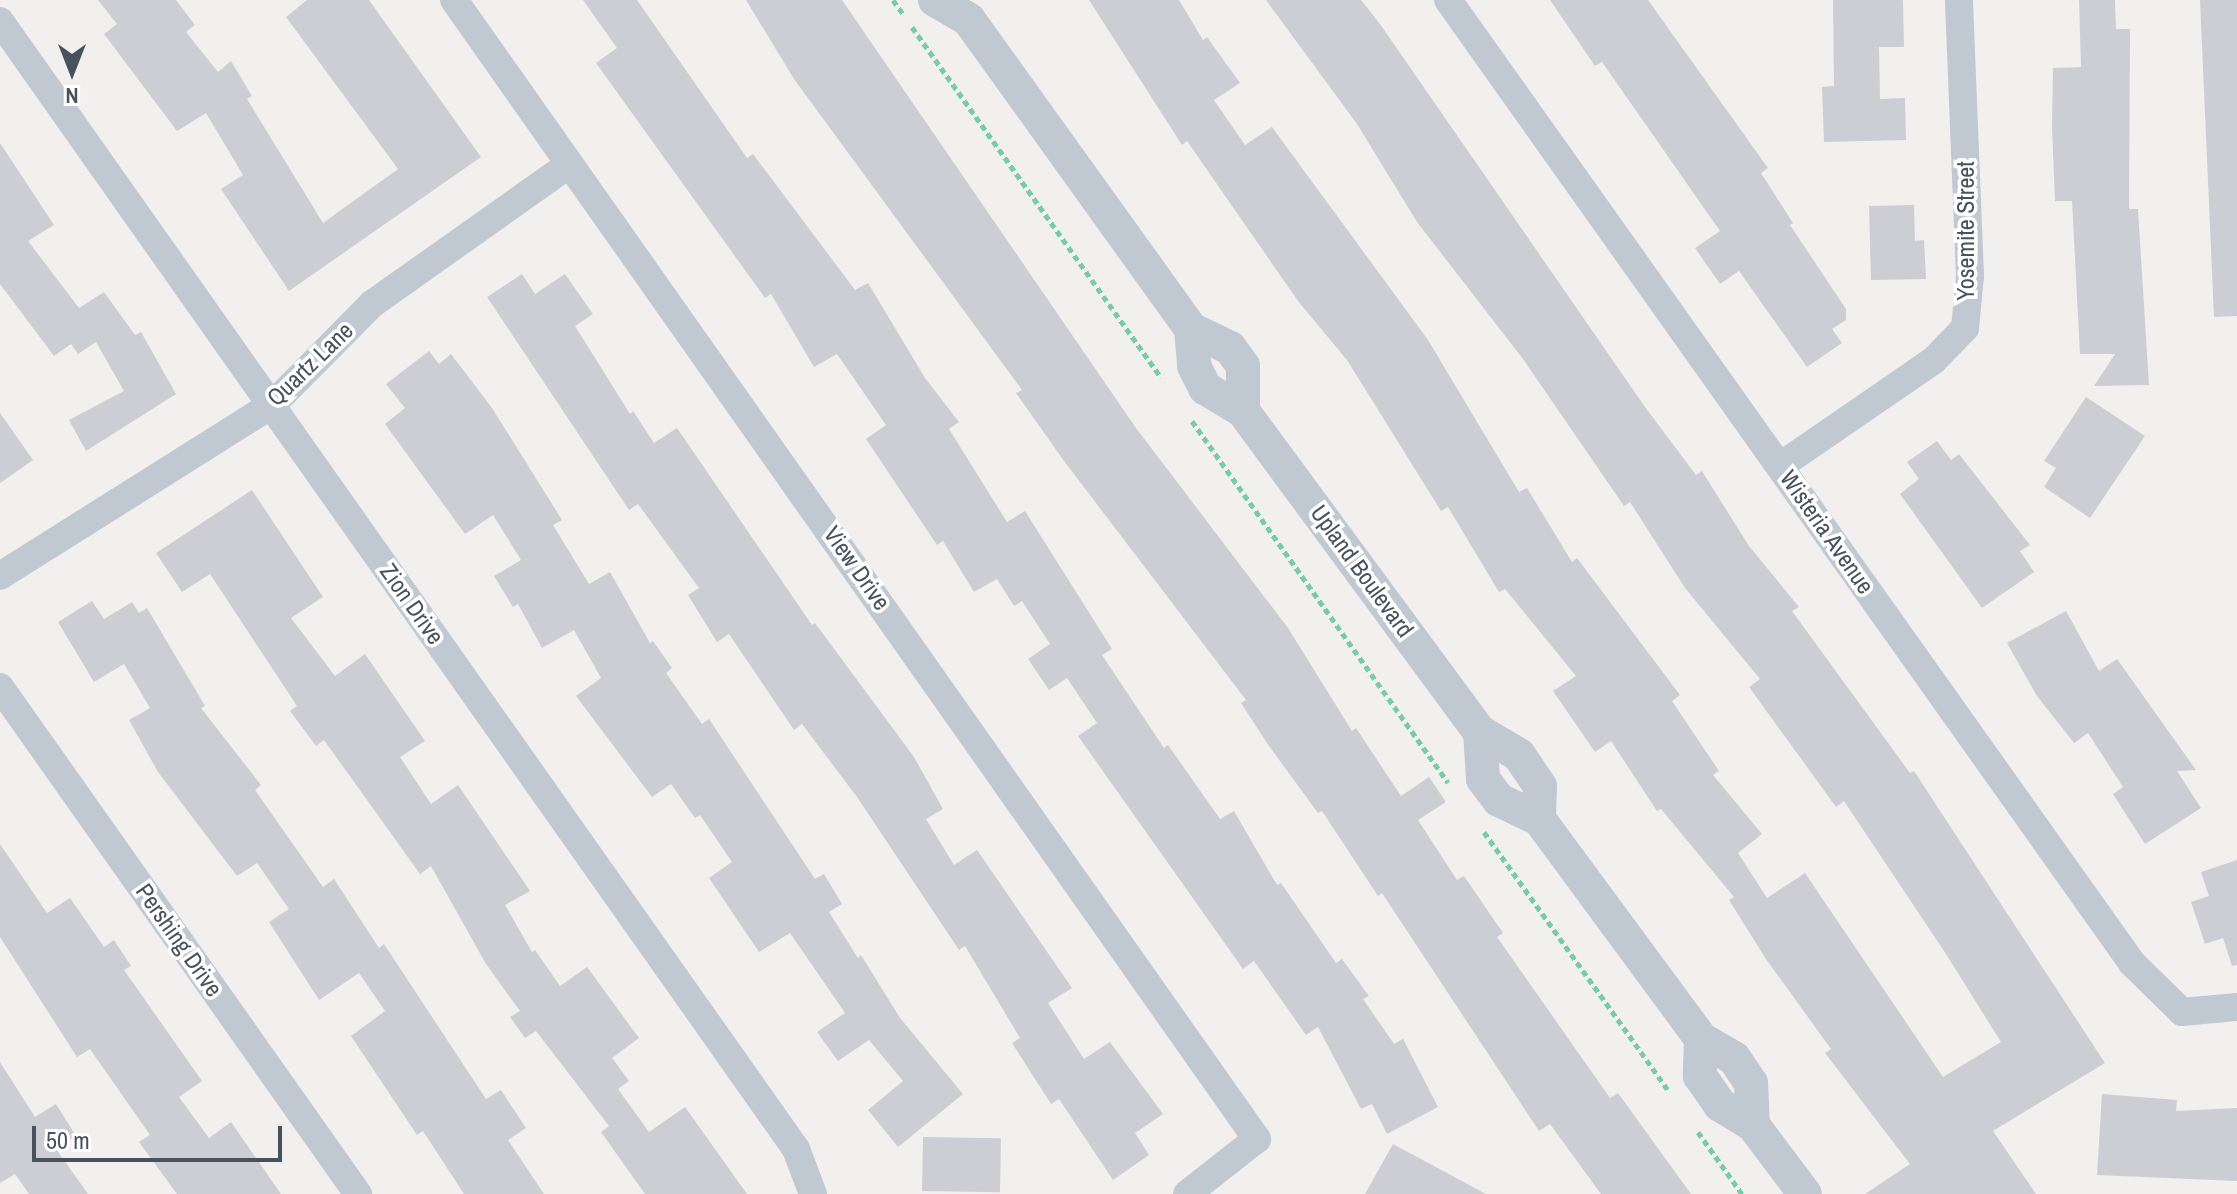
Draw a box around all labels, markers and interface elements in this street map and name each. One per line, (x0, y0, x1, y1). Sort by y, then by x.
north arrow (32, 32, 112, 112)
text: N (65, 81, 79, 111)
street label: Yosemite Street (1952, 161, 1980, 301)
street label: Quartz Lane (261, 316, 359, 412)
street label: Wisteria Avenue (1774, 464, 1880, 600)
street label: Upland Boulevard (1304, 499, 1420, 643)
street label: View Drive (818, 520, 896, 616)
street label: Zion Drive (374, 558, 450, 650)
street label: Pershing Drive (130, 878, 228, 1002)
scale bar (36, 1110, 286, 1160)
text: 50 m (46, 1124, 90, 1156)

